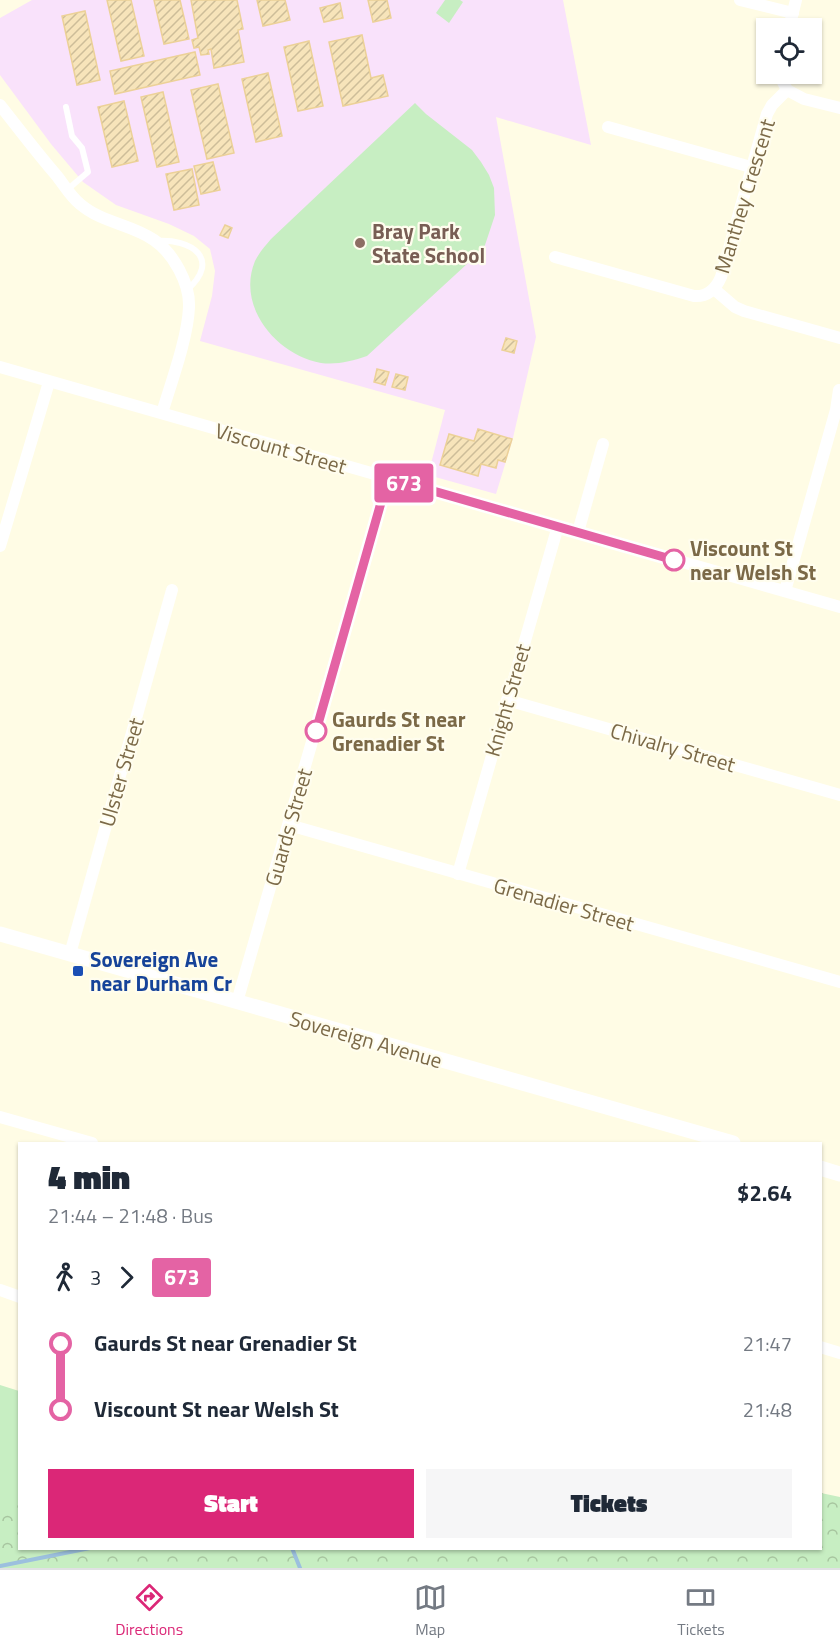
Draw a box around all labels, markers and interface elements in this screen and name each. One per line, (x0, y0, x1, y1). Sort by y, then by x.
map controls (756, 18, 822, 84)
button: locate (756, 18, 822, 84)
street label: Manthey Crescent (705, 114, 783, 277)
place label: Bray Park State School (372, 215, 485, 271)
marker: Bray Park State School (353, 236, 367, 250)
street label: Viscount Street (212, 414, 351, 482)
line badge: 673 (370, 464, 438, 502)
text: 673 (386, 467, 422, 499)
place label: Viscount St near Welsh St (690, 532, 816, 588)
marker: Viscount St near Welsh St (663, 549, 685, 571)
street label: Knight Street (476, 639, 539, 760)
place label: Gaurds St near Grenadier St (332, 703, 466, 759)
street label: Ulster Street (90, 713, 152, 830)
street label: Chivalry Street (607, 714, 740, 780)
marker: Gaurds St near Grenadier St (305, 720, 327, 742)
street label: Guards Street (256, 764, 320, 890)
street label: Grenadier Street (490, 869, 639, 939)
place label: Sovereign Ave near Durham Cr (90, 943, 232, 999)
marker: Sovereign Ave near Durham Cr (71, 964, 85, 978)
street label: Sovereign Avenue (286, 1002, 446, 1076)
text: 4 min (48, 1152, 130, 1202)
text: $2.64 (737, 1176, 792, 1210)
text: 21:44 – 21:48 · Bus (48, 1200, 213, 1231)
icon: walk (48, 1261, 81, 1294)
icon: forward (110, 1261, 143, 1294)
text: 673 (164, 1261, 199, 1293)
text: 3 (90, 1262, 101, 1293)
text: Gaurds St near Grenadier St (94, 1326, 357, 1360)
text: 21:47 (743, 1328, 792, 1359)
text: Viscount St near Welsh St (94, 1392, 339, 1426)
text: 21:48 (743, 1394, 792, 1425)
button: Start (48, 1469, 414, 1538)
button: Tickets (426, 1469, 792, 1538)
tab: Directions (115, 1581, 183, 1641)
tab: Map (414, 1581, 447, 1641)
tab: Tickets (677, 1581, 725, 1641)

